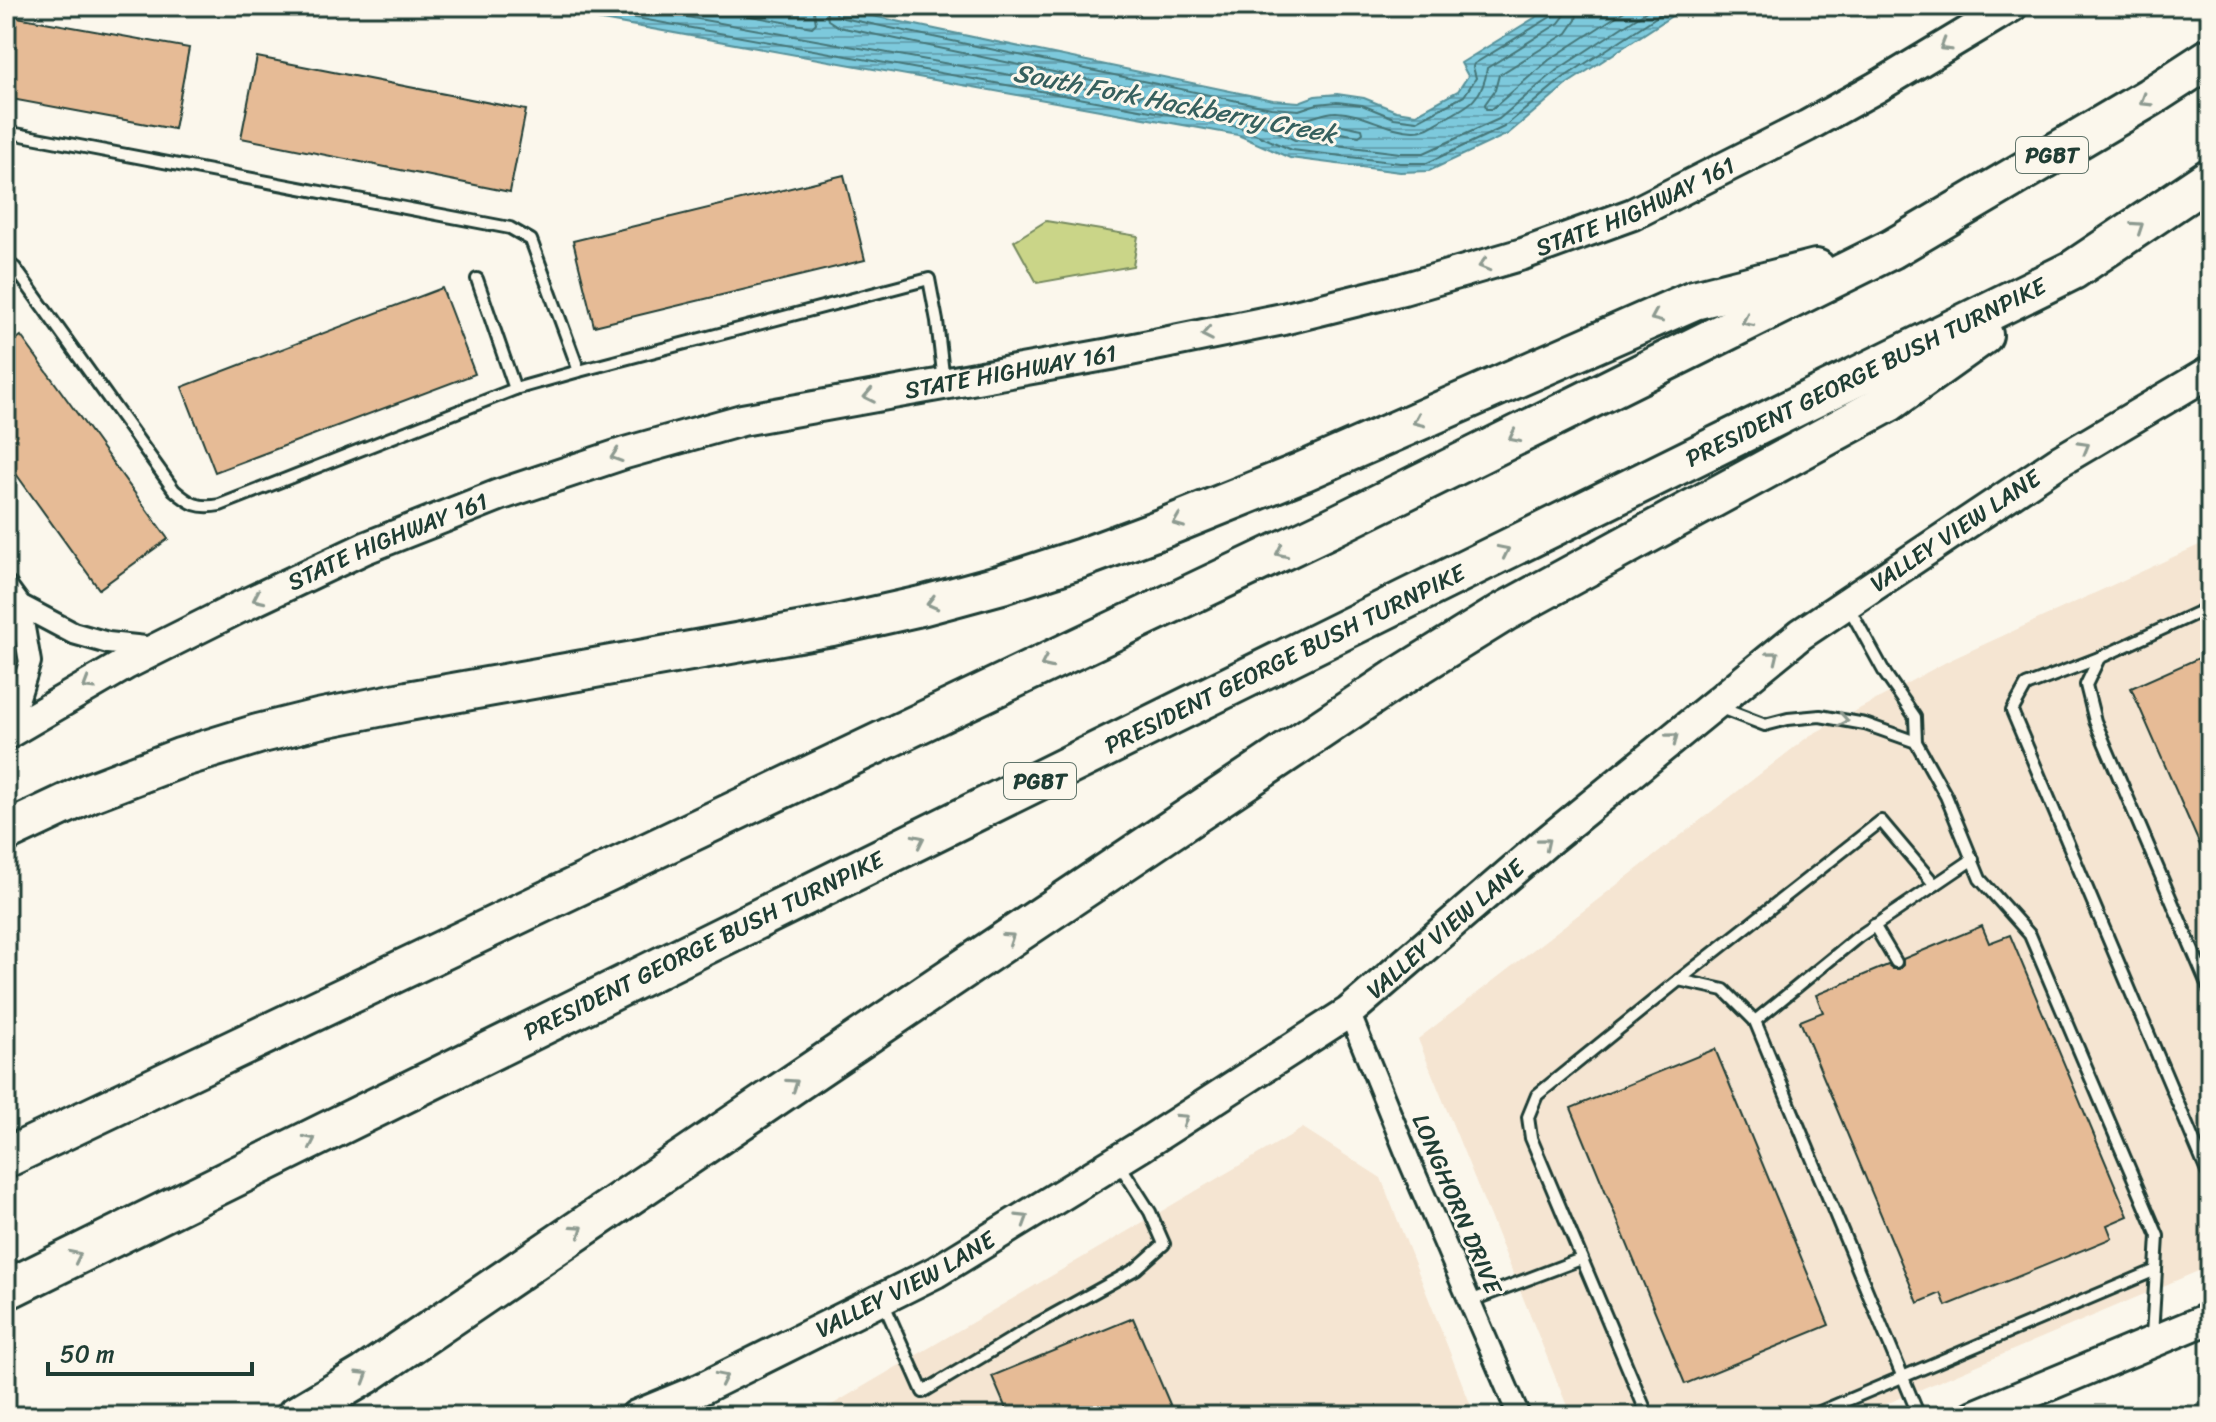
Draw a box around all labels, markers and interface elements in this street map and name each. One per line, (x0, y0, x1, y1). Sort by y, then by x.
one-way arrow (1939, 36, 1954, 52)
water label: South Fork Hackberry Creek (1009, 49, 1343, 157)
one-way arrow (2139, 91, 2154, 106)
road number: PGBT (2016, 137, 2088, 173)
street label: STATE HIGHWAY 161 (1529, 145, 1743, 269)
one-way arrow (2129, 222, 2143, 237)
one-way arrow (1478, 256, 1492, 272)
street label: PRESIDENT GEORGE BUSH TURNPIKE (1678, 265, 2055, 479)
one-way arrow (1650, 307, 1664, 323)
one-way arrow (1740, 311, 1755, 327)
one-way arrow (1201, 325, 1214, 342)
street label: STATE HIGHWAY 161 (901, 332, 1120, 411)
one-way arrow (862, 387, 875, 404)
one-way arrow (1412, 411, 1426, 427)
one-way arrow (1508, 427, 1523, 442)
one-way arrow (2075, 441, 2090, 457)
one-way arrow (610, 447, 623, 463)
street label: VALLEY VIEW LANE (1861, 457, 2051, 603)
street label: STATE HIGHWAY 161 (280, 480, 494, 603)
one-way arrow (1172, 512, 1186, 529)
one-way arrow (1275, 542, 1289, 558)
one-way arrow (1495, 545, 1510, 561)
street label: PRESIDENT GEORGE BUSH TURNPIKE (1097, 551, 1474, 766)
one-way arrow (252, 588, 266, 604)
one-way arrow (925, 594, 939, 611)
one-way arrow (1765, 651, 1779, 666)
one-way arrow (1040, 653, 1054, 669)
one-way arrow (82, 676, 97, 691)
one-way arrow (1836, 711, 1849, 728)
one-way arrow (1664, 733, 1678, 748)
road number: PGBT (1004, 763, 1076, 799)
one-way arrow (911, 834, 926, 850)
street label: PRESIDENT GEORGE BUSH TURNPIKE (516, 838, 893, 1053)
one-way arrow (1535, 838, 1550, 853)
street label: VALLEY VIEW LANE (1356, 847, 1535, 1010)
one-way arrow (1000, 933, 1014, 948)
one-way arrow (785, 1079, 799, 1094)
street label: LONGHORN DRIVE (1400, 1107, 1515, 1302)
one-way arrow (1174, 1113, 1189, 1128)
one-way arrow (301, 1135, 316, 1151)
one-way arrow (1014, 1213, 1029, 1229)
street label: VALLEY VIEW LANE (808, 1218, 1005, 1350)
one-way arrow (570, 1225, 584, 1240)
one-way arrow (68, 1250, 83, 1266)
scale bar (48, 1326, 252, 1376)
text: 50 m (60, 1333, 115, 1375)
one-way arrow (354, 1370, 369, 1385)
one-way arrow (714, 1372, 729, 1388)

